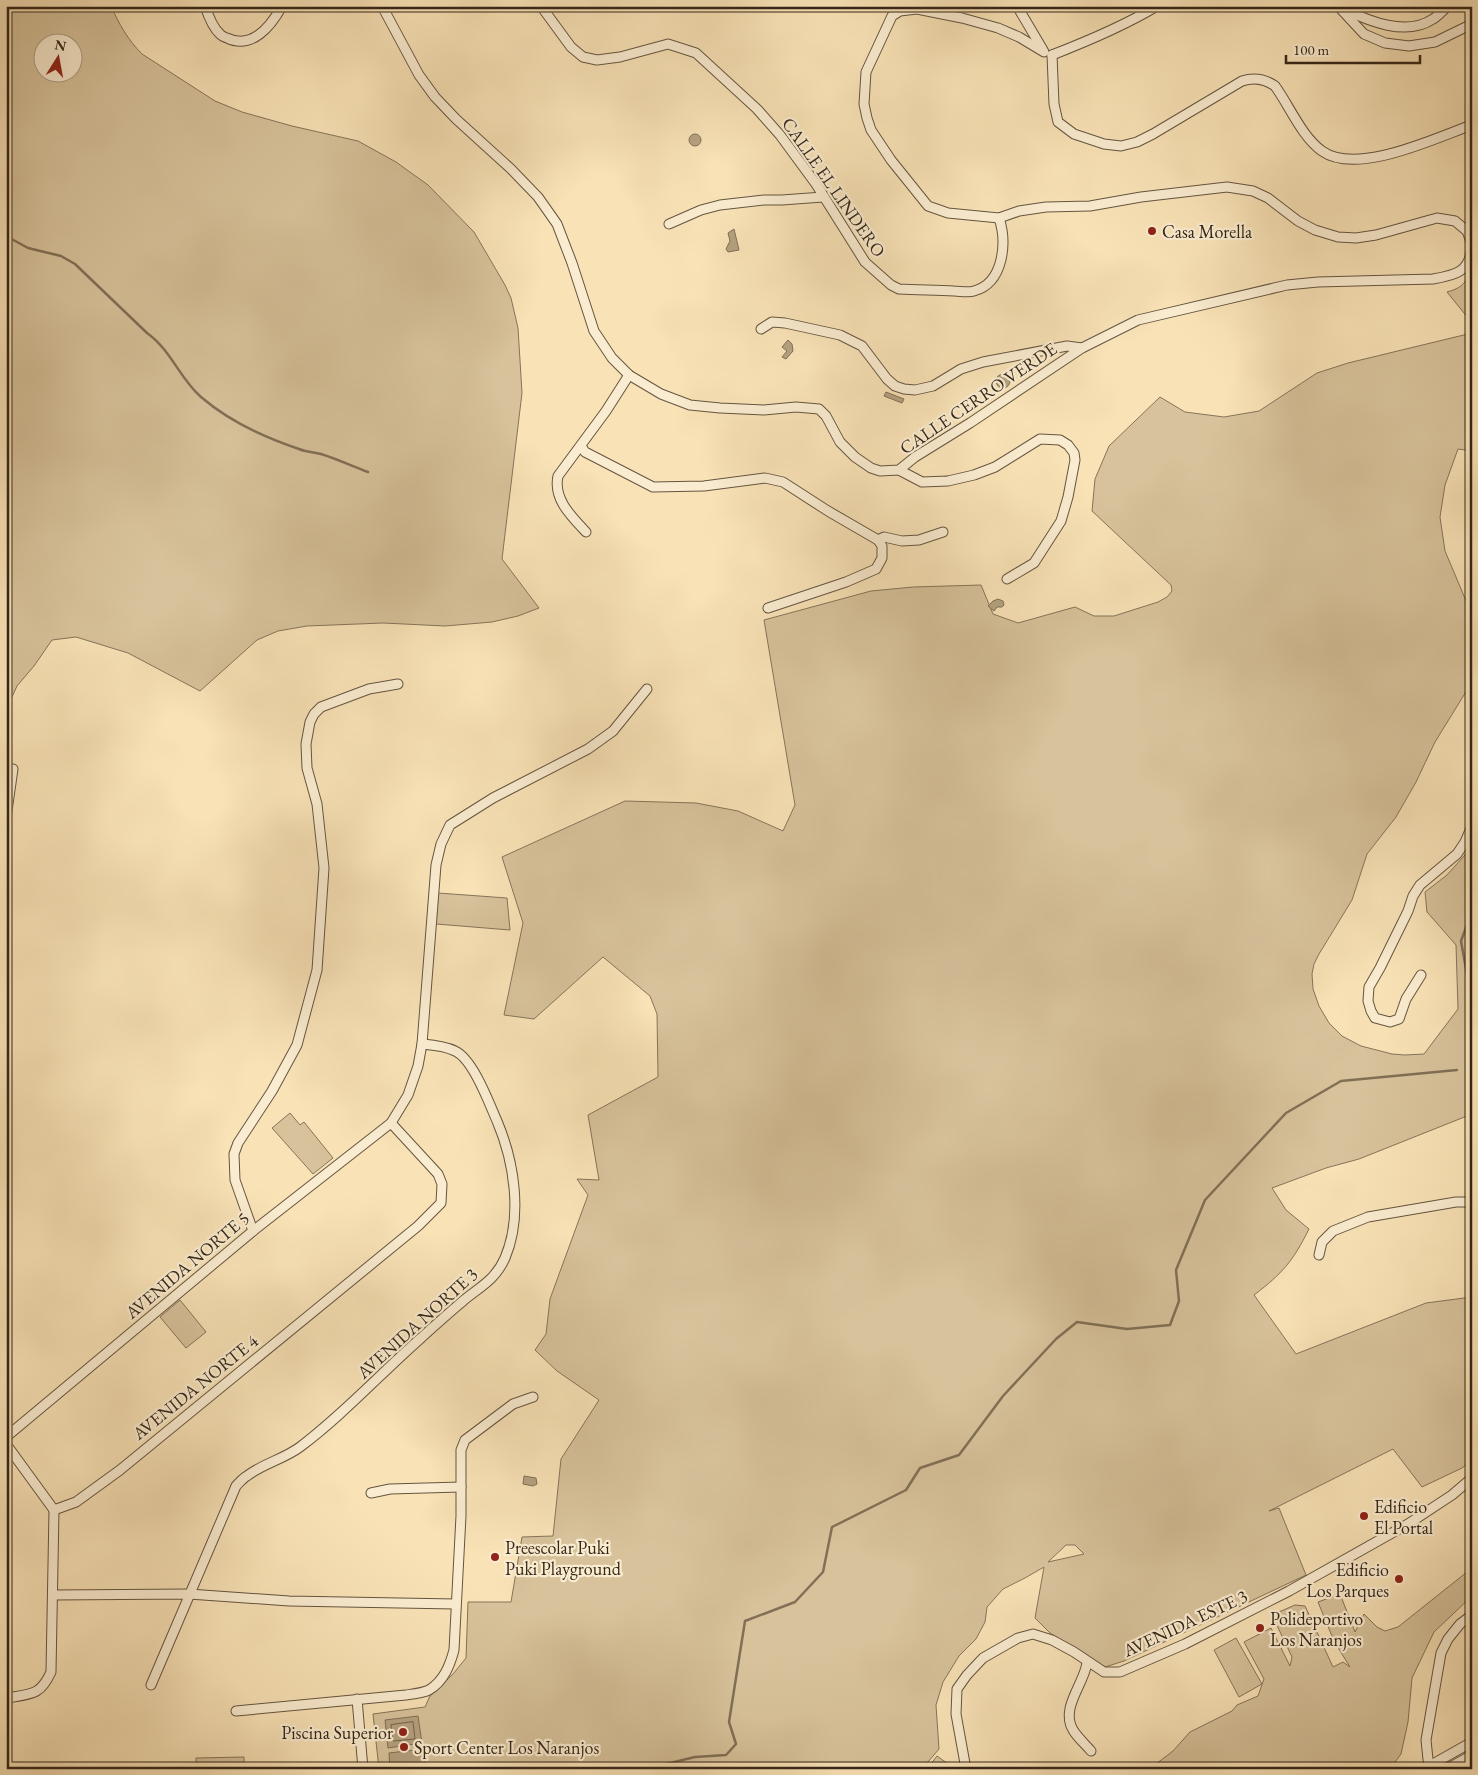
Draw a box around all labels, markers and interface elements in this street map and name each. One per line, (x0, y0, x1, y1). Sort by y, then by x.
north arrow (32, 32, 82, 82)
scale bar (1286, 32, 1419, 64)
text: N (53, 35, 68, 55)
text: 100 m (1293, 40, 1330, 59)
street label: CALLE EL LINDERO (777, 113, 891, 261)
place label: Casa Morella (1162, 220, 1253, 243)
marker: Casa Morella (1146, 225, 1158, 237)
street label: CALLE CERRO VERDE (895, 337, 1061, 459)
street label: AVENIDA NORTE 5 (119, 1206, 254, 1324)
street label: AVENIDA NORTE 3 (351, 1263, 482, 1384)
street label: AVENIDA NORTE 4 (127, 1329, 263, 1445)
place label: Edificio El Portal (1374, 1495, 1433, 1539)
marker: Edificio El Portal (1358, 1510, 1370, 1522)
place label: Preescolar Puki Puki Playground (505, 1536, 622, 1580)
marker: Preescolar Puki Puki Playground (489, 1551, 501, 1563)
place label: Edificio Los Parques (1306, 1558, 1389, 1602)
marker: Edificio Los Parques (1393, 1573, 1405, 1585)
street label: AVENIDA ESTE 3 (1118, 1584, 1251, 1662)
place label: Polideportivo Los Naranjos (1270, 1607, 1363, 1651)
marker: Polideportivo Los Naranjos (1254, 1622, 1266, 1634)
place label: Piscina Superior (281, 1721, 393, 1744)
marker: Piscina Superior (397, 1726, 409, 1738)
place label: Sport Center Los Naranjos (414, 1736, 599, 1759)
marker: Sport Center Los Naranjos (398, 1741, 410, 1753)

